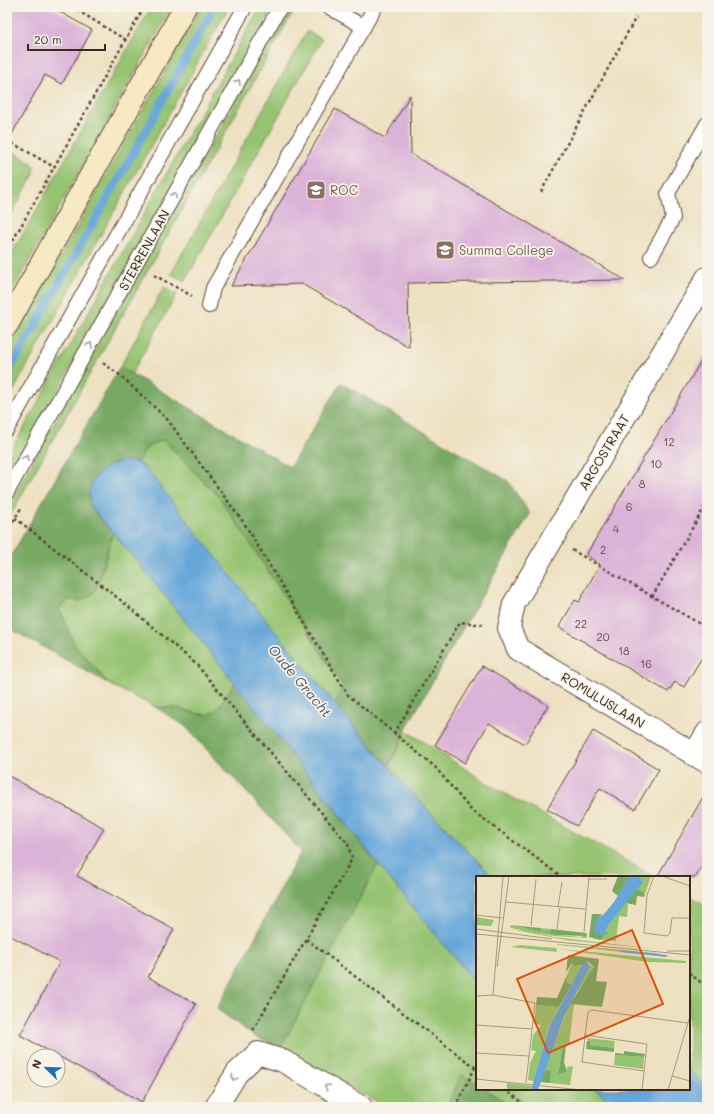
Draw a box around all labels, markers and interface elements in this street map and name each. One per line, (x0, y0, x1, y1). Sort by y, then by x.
scale bar (28, 26, 105, 52)
text: 20 m (34, 31, 62, 47)
one-way arrow (234, 79, 241, 86)
school or university icon: ROC (305, 179, 327, 201)
place label: ROC (330, 181, 358, 198)
one-way arrow (170, 192, 177, 199)
street label: STERRENLAAN (114, 206, 173, 293)
school or university icon: Summa College (434, 239, 456, 261)
place label: Summa College (459, 241, 554, 258)
one-way arrow (85, 342, 93, 349)
street label: ARGOSTRAAT (574, 411, 633, 493)
house number: 12 (663, 434, 675, 449)
one-way arrow (22, 455, 29, 462)
house number: 10 (650, 456, 662, 471)
house number: 8 (639, 476, 646, 491)
house number: 6 (626, 499, 632, 514)
house number: 4 (613, 521, 620, 536)
house number: 2 (600, 542, 606, 557)
house number: 22 (575, 616, 587, 631)
house number: 20 (597, 629, 610, 644)
water label: Oude Gracht (264, 640, 336, 721)
house number: 18 (618, 643, 630, 658)
house number: 16 (640, 656, 652, 671)
street label: ROMULUSLAAN (558, 668, 648, 731)
inset map (476, 876, 690, 1090)
north arrow (26, 1048, 66, 1088)
text: N (28, 1057, 45, 1071)
one-way arrow (232, 1073, 239, 1080)
one-way arrow (324, 1085, 331, 1092)

